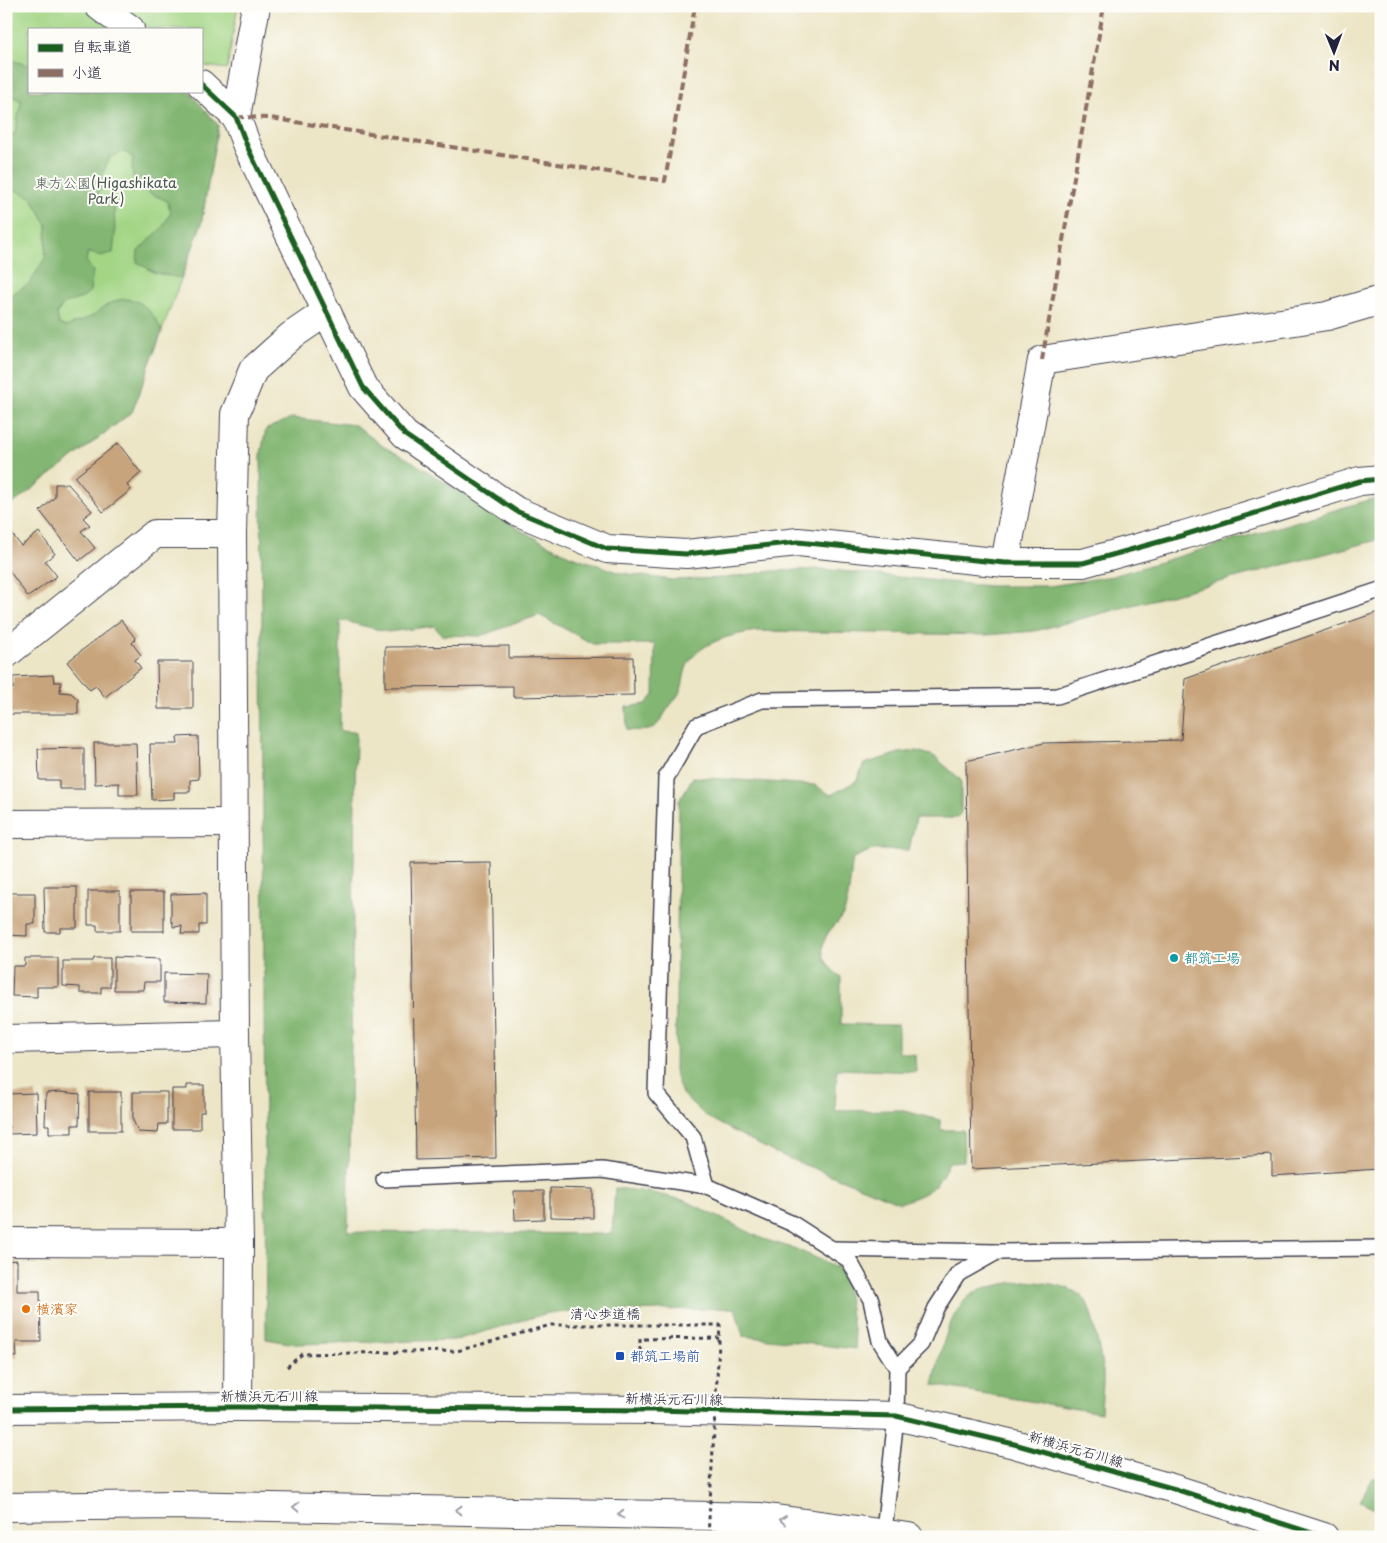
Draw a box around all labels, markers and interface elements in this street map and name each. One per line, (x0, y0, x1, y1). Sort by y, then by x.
legend (28, 28, 202, 92)
north arrow (1310, 28, 1360, 78)
text: 自転車道 (72, 34, 132, 57)
text: N (1329, 55, 1340, 76)
text: 小道 (72, 60, 102, 83)
park label: 東方公園(Higashikata Park) (35, 172, 177, 209)
place label: 都筑工場 (1184, 947, 1240, 968)
marker: 都筑工場 (1168, 952, 1180, 964)
place label: 横濱家 (36, 1298, 78, 1319)
marker: 横濱家 (20, 1303, 32, 1315)
street label: 清心歩道橋 (570, 1303, 640, 1324)
place label: 都筑工場前 (630, 1345, 700, 1366)
marker: 都筑工場前 (614, 1350, 626, 1362)
street label: 新横浜元石川線 (220, 1385, 318, 1406)
street label: 新横浜元石川線 (625, 1387, 723, 1410)
street label: 新横浜元石川線 (1026, 1425, 1126, 1472)
one-way arrow (292, 1502, 300, 1512)
one-way arrow (454, 1505, 462, 1515)
one-way arrow (617, 1508, 625, 1519)
one-way arrow (779, 1515, 787, 1526)

